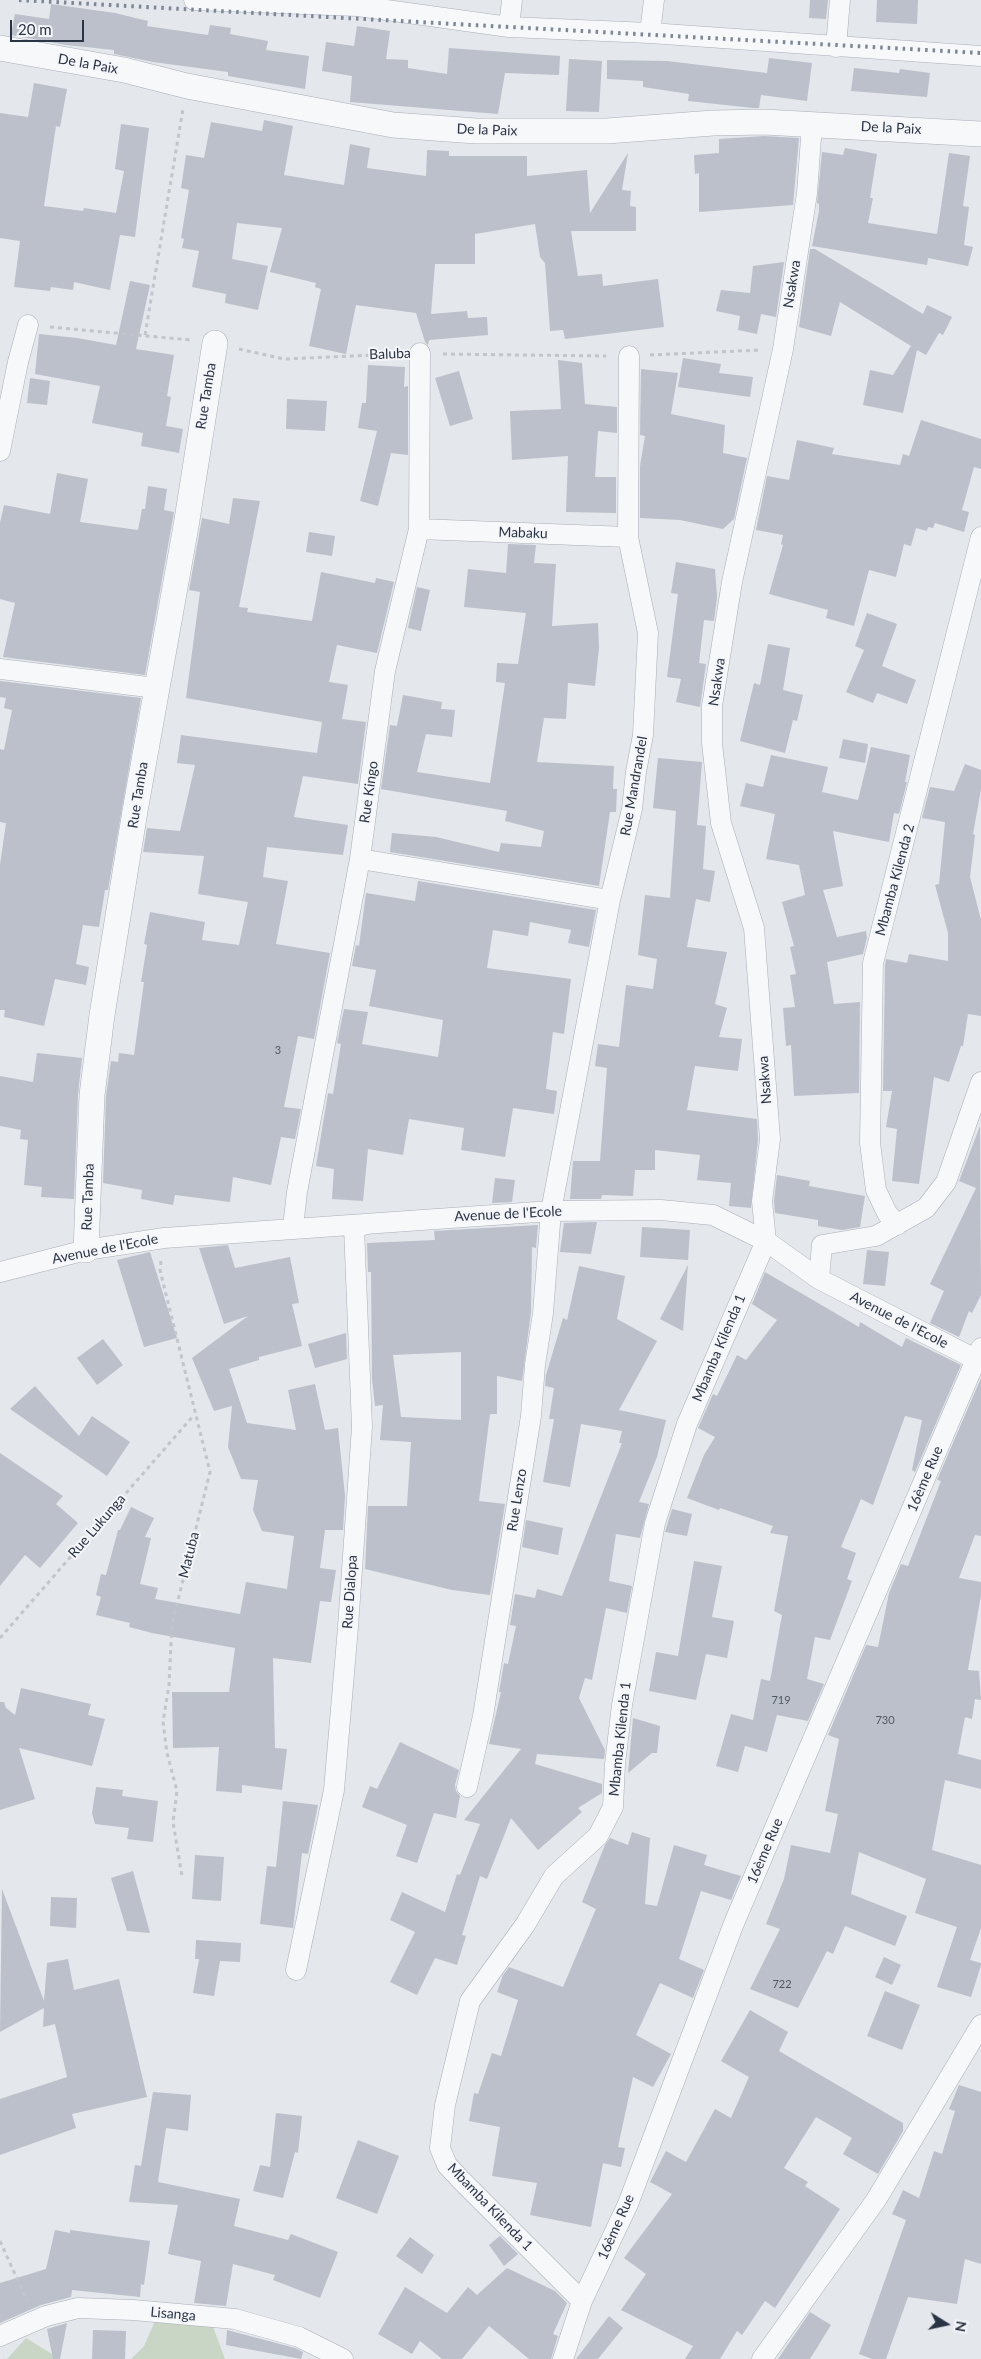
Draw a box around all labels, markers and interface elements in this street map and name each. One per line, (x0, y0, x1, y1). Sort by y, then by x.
scale bar (12, 10, 86, 42)
text: 20 m (18, 20, 52, 38)
street label: De la Paix (57, 50, 119, 78)
street label: De la Paix (860, 118, 922, 138)
street label: De la Paix (456, 121, 518, 139)
street label: Nsakwa (780, 259, 804, 309)
street label: Baluba (369, 345, 411, 363)
street label: Rue Tamba (192, 361, 220, 431)
street label: Mabaku (498, 524, 548, 542)
street label: Nsakwa (705, 657, 729, 707)
street label: Rue Mandrandel (617, 735, 651, 837)
street label: Rue Tamba (124, 760, 152, 830)
street label: Rue Kingo (356, 760, 382, 824)
street label: Mbamba Kilenda 2 (872, 822, 918, 938)
house number: 3 (275, 1043, 281, 1057)
street label: Nsakwa (755, 1055, 775, 1105)
street label: Rue Tamba (78, 1163, 98, 1231)
street label: Avenue de l'Ecole (454, 1203, 562, 1225)
street label: Avenue de l'Ecole (50, 1230, 160, 1268)
street label: Avenue de l'Ecole (847, 1288, 951, 1352)
street label: Mbamba Kilenda 1 (689, 1292, 749, 1404)
street label: 16ème Rue (904, 1444, 946, 1514)
street label: Rue Lenzo (504, 1467, 530, 1533)
street label: Rue Lukunga (65, 1491, 129, 1561)
street label: Matuba (175, 1530, 203, 1580)
street label: Rue Dialopa (339, 1554, 361, 1630)
street label: Mbamba Kilenda 1 (606, 1681, 634, 1797)
house number: 719 (771, 1693, 791, 1707)
house number: 730 (875, 1713, 895, 1727)
street label: 16ème Rue (744, 1816, 786, 1886)
house number: 722 (772, 1977, 792, 1991)
street label: Mbamba Kilenda 1 (444, 2160, 536, 2254)
street label: 16ème Rue (594, 2192, 638, 2262)
north arrow (921, 2299, 971, 2349)
street label: Lisanga (150, 2304, 196, 2324)
text: N (952, 2320, 971, 2333)

